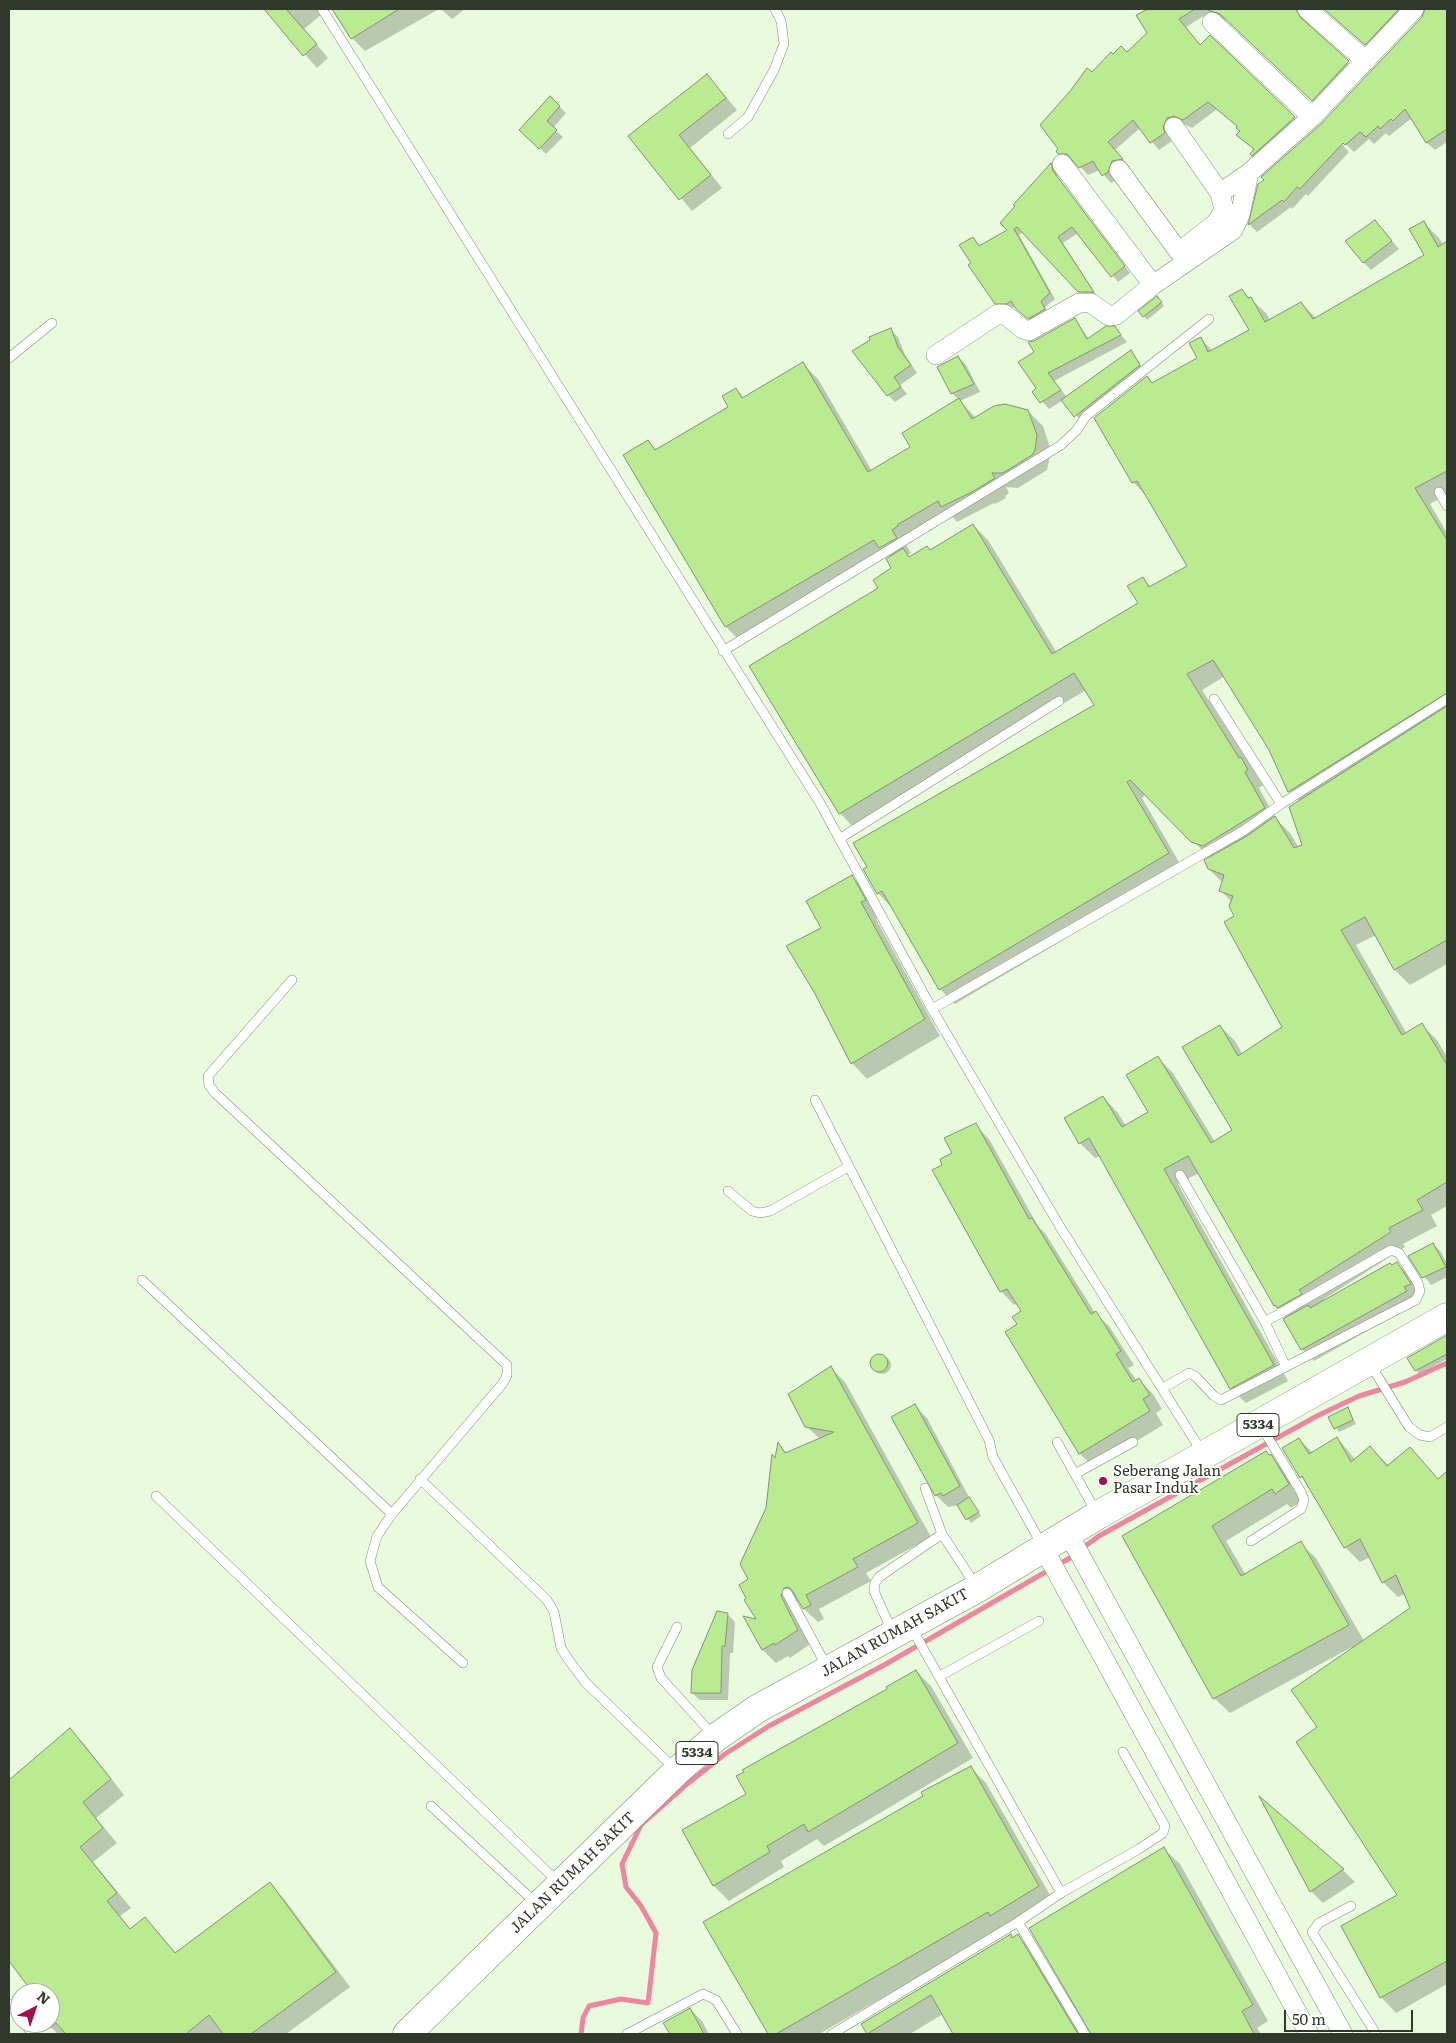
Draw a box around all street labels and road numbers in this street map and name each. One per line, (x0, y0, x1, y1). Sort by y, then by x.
road number: 5334 (1237, 1414, 1279, 1436)
street label: JALAN RUMAH SAKIT (818, 1585, 972, 1681)
road number: 5334 (676, 1742, 718, 1765)
street label: JALAN RUMAH SAKIT (507, 1809, 639, 1937)

